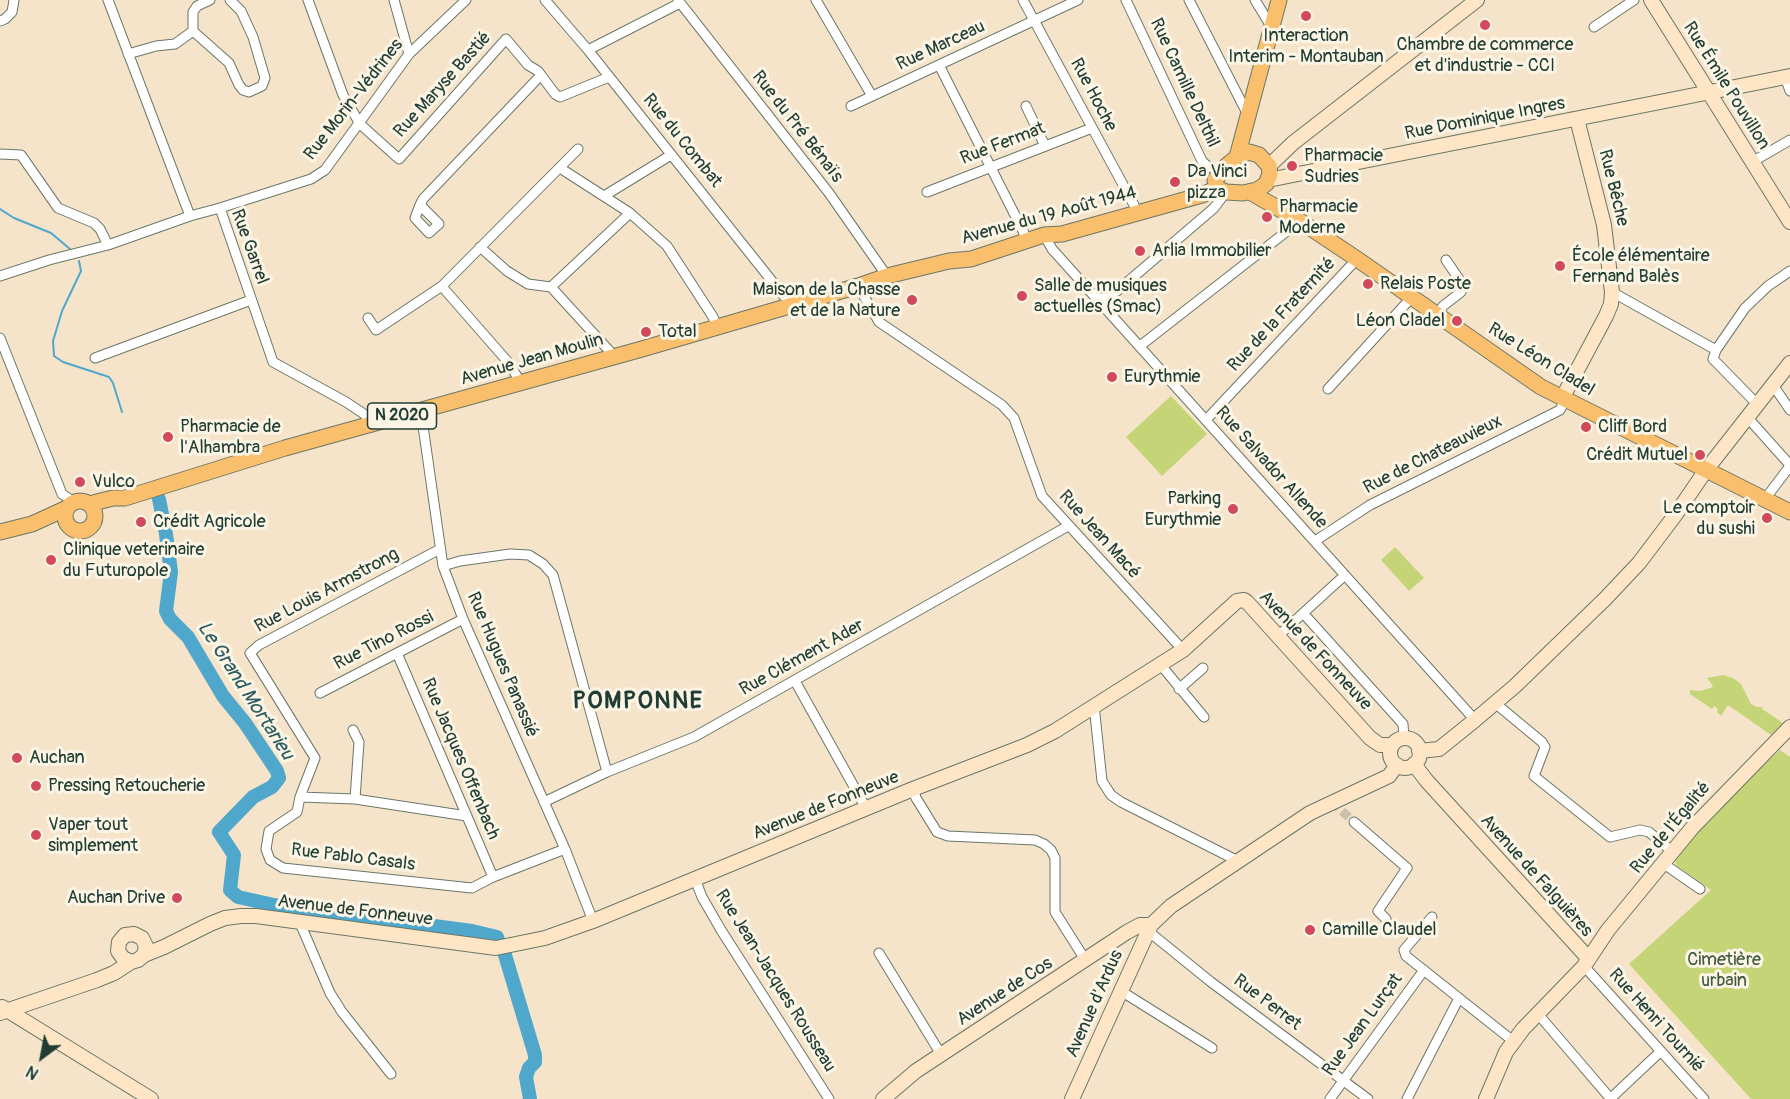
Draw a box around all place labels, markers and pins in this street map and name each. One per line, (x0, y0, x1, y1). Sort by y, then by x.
marker: Interaction Interim - Montauban (1299, 9, 1313, 23)
marker: Chambre de commerce et d'industrie - CCI (1478, 18, 1492, 32)
place label: Interaction Interim - Montauban (1228, 25, 1384, 68)
place label: Chambre de commerce et d'industrie - CCI (1397, 34, 1573, 76)
place label: Pharmacie Sudries (1304, 145, 1383, 188)
marker: Pharmacie Sudries (1285, 159, 1299, 173)
place label: Da Vinci pizza (1187, 161, 1247, 204)
marker: Da Vinci pizza (1168, 175, 1182, 189)
place label: Pharmacie Moderne (1279, 196, 1358, 238)
marker: Pharmacie Moderne (1260, 210, 1274, 224)
place label: Arlia Immobilier (1152, 240, 1271, 262)
marker: Arlia Immobilier (1133, 244, 1147, 258)
place label: École élémentaire Fernand Balès (1572, 245, 1710, 288)
marker: École élémentaire Fernand Balès (1553, 259, 1567, 273)
place label: Relais Poste (1380, 273, 1471, 295)
place label: Salle de musiques actuelles (Smac) (1034, 275, 1167, 318)
marker: Relais Poste (1361, 277, 1375, 291)
place label: Maison de la Chasse et de la Nature (753, 279, 900, 322)
marker: Salle de musiques actuelles (Smac) (1015, 289, 1029, 303)
marker: Maison de la Chasse et de la Nature (905, 293, 919, 307)
place label: Léon Cladel (1356, 310, 1445, 332)
marker: Léon Cladel (1450, 314, 1464, 328)
place label: Total (658, 321, 697, 343)
marker: Total (639, 325, 653, 339)
place label: Eurythmie (1124, 366, 1200, 388)
marker: Eurythmie (1105, 370, 1119, 384)
place label: Pharmacie de l'Alhambra (180, 416, 281, 458)
place label: Cliff Bord (1598, 416, 1667, 438)
marker: Cliff Bord (1579, 420, 1593, 434)
marker: Pharmacie de l'Alhambra (161, 430, 175, 444)
place label: Crédit Mutuel (1586, 444, 1688, 466)
marker: Crédit Mutuel (1693, 448, 1707, 462)
place label: Vulco (92, 471, 135, 493)
marker: Vulco (73, 475, 87, 489)
place label: Parking Eurythmie (1145, 488, 1221, 530)
place label: Le comptoir du sushi (1663, 497, 1755, 540)
marker: Parking Eurythmie (1226, 502, 1240, 516)
place label: Crédit Agricole (153, 511, 266, 533)
marker: Le comptoir du sushi (1760, 511, 1774, 525)
marker: Crédit Agricole (134, 515, 148, 529)
place label: Clinique veterinaire du Futuropole (63, 539, 204, 582)
marker: Clinique veterinaire du Futuropole (44, 553, 58, 567)
place label: Auchan (29, 747, 85, 769)
marker: Auchan (10, 751, 24, 765)
place label: Pressing Retoucherie (48, 775, 205, 797)
marker: Pressing Retoucherie (29, 779, 43, 793)
place label: Vaper tout simplement (48, 814, 138, 856)
marker: Vaper tout simplement (29, 828, 43, 842)
place label: Auchan Drive (67, 887, 165, 909)
marker: Auchan Drive (170, 891, 184, 905)
place label: Camille Claudel (1322, 919, 1437, 941)
marker: Camille Claudel (1303, 923, 1317, 937)

